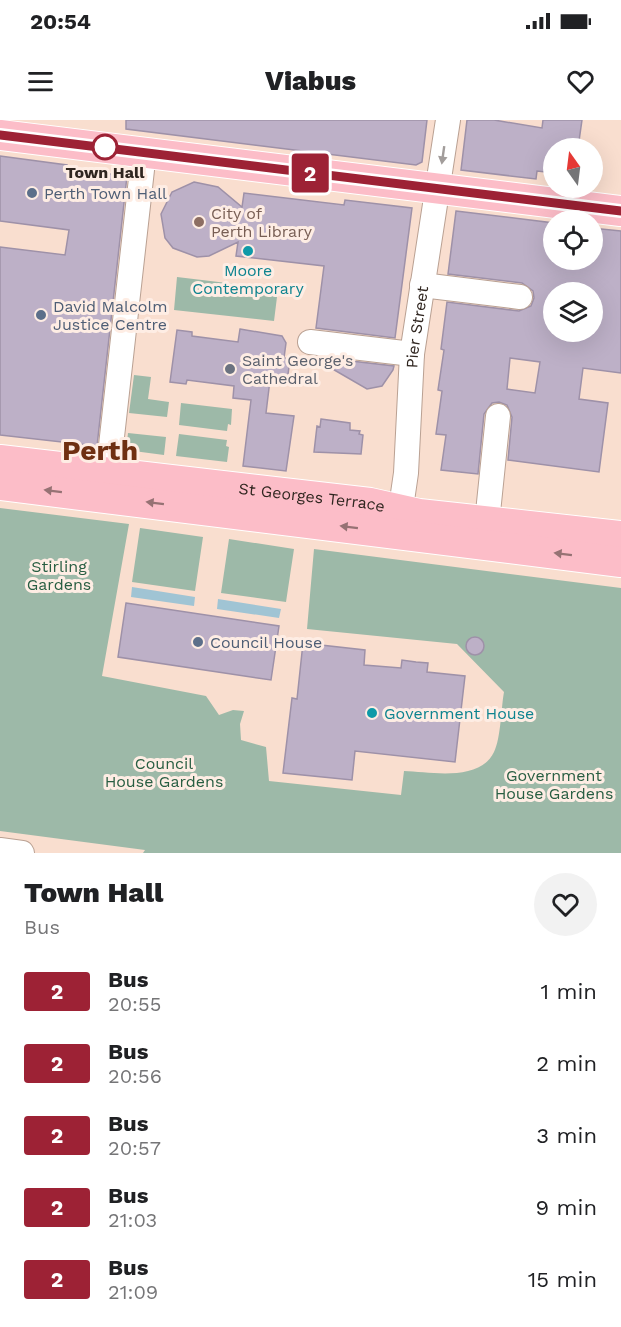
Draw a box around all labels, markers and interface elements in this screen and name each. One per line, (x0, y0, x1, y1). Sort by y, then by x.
text: 20:54 (30, 9, 91, 34)
icon: menu (24, 65, 57, 98)
text: Viabus (265, 65, 356, 97)
icon: heart (564, 65, 597, 98)
marker: Town Hall (92, 134, 118, 160)
north arrow (543, 138, 603, 198)
map controls (543, 138, 603, 342)
one-way arrow (439, 145, 448, 164)
line badge: 2 (290, 154, 330, 192)
text: 2 (304, 161, 316, 186)
place label: Town Hall (66, 163, 145, 182)
place label: Perth Town Hall (44, 184, 167, 203)
marker: Perth Town Hall (25, 186, 39, 200)
place label: City of Perth Library (211, 204, 313, 241)
button: locate (543, 210, 603, 270)
marker: City of Perth Library (192, 215, 206, 229)
marker: Moore Contemporary (241, 244, 255, 258)
place label: Moore Contemporary (192, 261, 304, 298)
button: layers (543, 282, 603, 342)
street label: Pier Street (402, 284, 432, 369)
place label: David Malcolm Justice Centre (53, 297, 168, 334)
marker: David Malcolm Justice Centre (34, 308, 48, 322)
place label: Saint George's Cathedral (242, 351, 353, 388)
marker: Saint George's Cathedral (223, 362, 237, 376)
district label: Perth (62, 434, 138, 467)
street label: St Georges Terrace (237, 479, 387, 516)
one-way arrow (43, 486, 62, 496)
one-way arrow (146, 499, 165, 508)
one-way arrow (339, 522, 358, 531)
one-way arrow (553, 550, 572, 559)
park label: Stirling Gardens (27, 557, 91, 594)
place label: Council House (210, 633, 322, 652)
marker: Council House (191, 635, 205, 649)
place label: Government House (384, 704, 534, 723)
marker: Government House (365, 706, 379, 720)
park label: Council House Gardens (105, 754, 223, 791)
park label: Government House Gardens (495, 766, 613, 803)
button: heart (534, 873, 597, 936)
text: Town Hall (24, 876, 163, 909)
text: Bus (24, 915, 60, 939)
text: Bus (108, 967, 148, 992)
text: 2 (51, 979, 63, 1004)
text: 1 min (540, 979, 597, 1004)
text: 20:55 (108, 992, 161, 1016)
text: Bus (108, 1039, 148, 1064)
text: 2 (51, 1051, 63, 1076)
text: 2 min (536, 1051, 597, 1076)
text: 20:56 (108, 1064, 162, 1088)
text: Bus (108, 1111, 148, 1136)
text: 2 (51, 1123, 63, 1148)
text: 3 min (536, 1123, 597, 1148)
text: 20:57 (108, 1136, 161, 1160)
text: Bus (108, 1183, 148, 1208)
text: 2 (51, 1195, 63, 1220)
text: 9 min (535, 1195, 597, 1220)
text: 21:03 (108, 1208, 157, 1232)
text: Bus (108, 1255, 148, 1280)
text: 2 (51, 1267, 63, 1292)
text: 15 min (528, 1267, 597, 1292)
text: 21:09 (108, 1280, 158, 1304)

